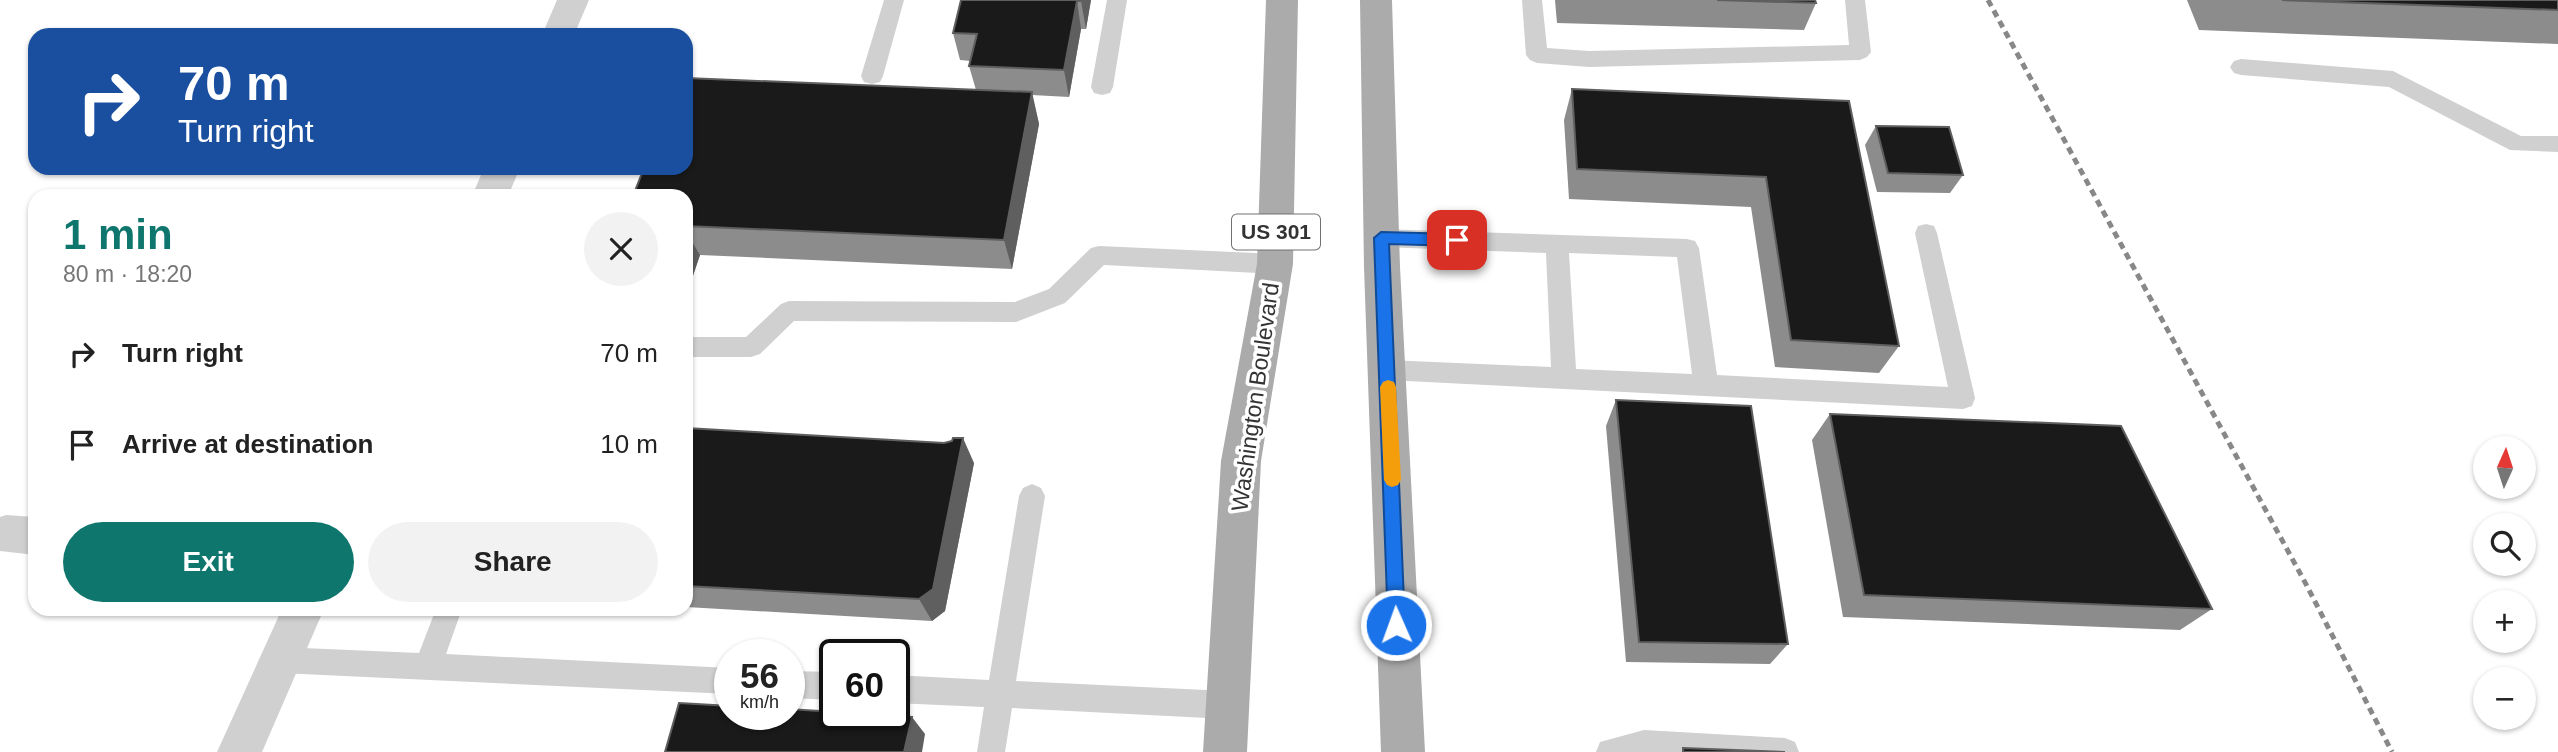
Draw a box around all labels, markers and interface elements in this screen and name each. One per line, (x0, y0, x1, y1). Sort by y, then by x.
icon: right (63, 56, 154, 147)
text: 70 m (178, 56, 290, 110)
text: Turn right (178, 113, 314, 149)
pin (1427, 210, 1487, 270)
text: 1 min (63, 211, 173, 258)
button: close (584, 212, 658, 286)
road number: US 301 (1232, 215, 1320, 250)
icon: arrive (1438, 221, 1476, 259)
text: 80 m · 18:20 (63, 261, 192, 287)
street label: Washington Boulevard (1226, 281, 1284, 513)
icon: right (63, 335, 101, 373)
text: Turn right (122, 338, 243, 368)
text: 70 m (600, 338, 658, 368)
icon: arrive (63, 426, 101, 464)
text: Arrive at destination (122, 429, 373, 459)
text: 10 m (600, 429, 658, 459)
north arrow (2473, 436, 2536, 499)
map controls (2473, 436, 2536, 730)
button: search (2473, 513, 2536, 576)
button: Exit (63, 522, 354, 602)
button: Share (368, 522, 658, 602)
position arrow (1359, 588, 1433, 662)
button: + (2473, 590, 2536, 653)
speed limit sign: 60 (819, 639, 910, 730)
text: 56 (740, 656, 779, 695)
button: − (2473, 667, 2536, 730)
text: km/h (740, 692, 779, 712)

